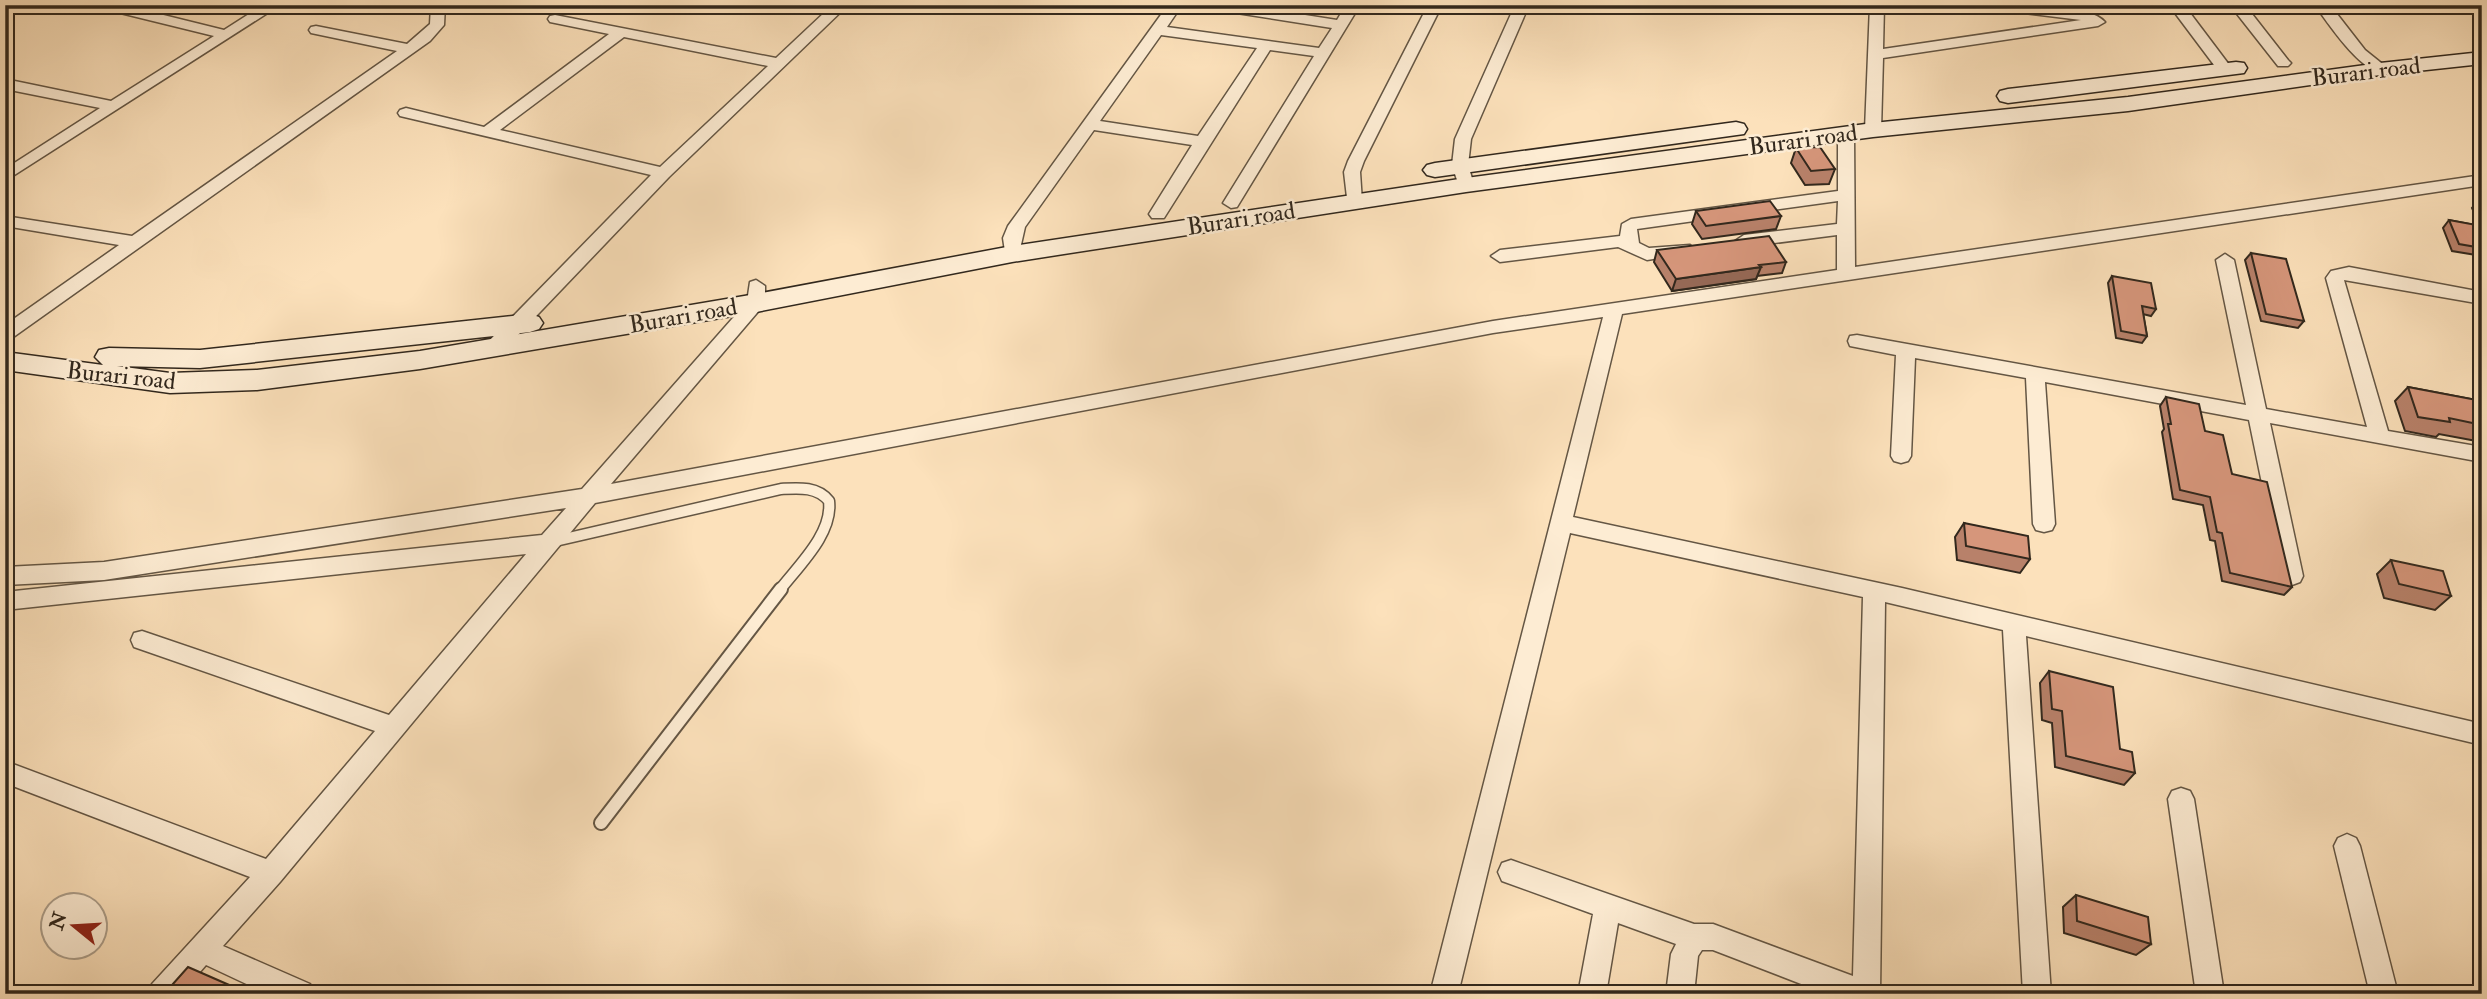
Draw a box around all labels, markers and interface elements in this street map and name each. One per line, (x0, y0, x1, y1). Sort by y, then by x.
street label: Burari road (2310, 50, 2422, 94)
street label: Burari road (1747, 117, 1860, 163)
street label: Burari road (1185, 195, 1298, 243)
street label: Burari road (626, 291, 740, 341)
street label: Burari road (65, 355, 177, 397)
north arrow (38, 890, 108, 960)
text: N (44, 908, 73, 934)

